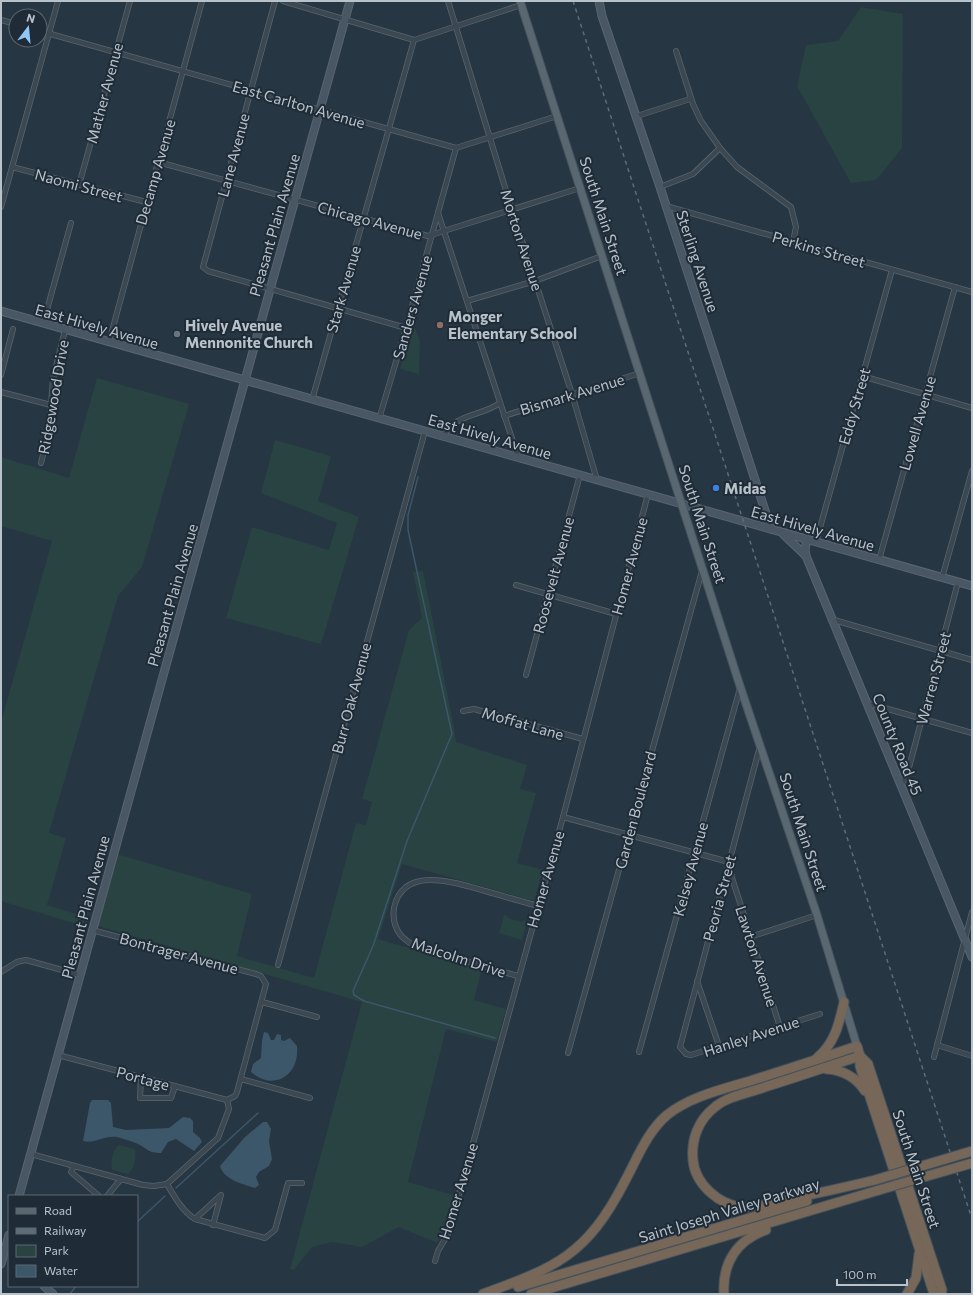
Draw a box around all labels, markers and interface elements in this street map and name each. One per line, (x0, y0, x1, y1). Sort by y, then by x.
north arrow (8, 8, 48, 48)
text: N (25, 11, 37, 25)
street label: Mather Avenue (82, 41, 126, 145)
street label: East Carlton Avenue (231, 76, 367, 132)
street label: Lane Avenue (213, 111, 253, 199)
street label: Decamp Avenue (131, 117, 179, 227)
street label: Pleasant Plain Avenue (245, 151, 303, 298)
street label: South Main Street (576, 154, 632, 278)
street label: Naomi Street (33, 165, 125, 205)
street label: Morton Avenue (497, 187, 547, 293)
street label: Chicago Avenue (316, 197, 424, 243)
street label: Sterling Avenue (673, 208, 723, 314)
street label: Perkins Street (771, 227, 867, 271)
street label: Stark Avenue (322, 243, 364, 335)
street label: Sanders Avenue (389, 253, 435, 361)
street label: East Hively Avenue (33, 300, 161, 352)
place label: Monger Elementary School (448, 307, 577, 342)
place label: Hively Avenue Mennonite Church (185, 316, 313, 351)
marker: Monger Elementary School (435, 320, 445, 330)
marker: Hively Avenue Mennonite Church (172, 329, 182, 339)
street label: Ridgewood Drive (34, 338, 72, 456)
street label: Eddy Street (834, 365, 874, 447)
street label: Bismark Avenue (518, 370, 626, 418)
street label: Lowell Avenue (895, 374, 939, 472)
street label: East Hively Avenue (426, 410, 554, 462)
street label: South Main Street (675, 462, 731, 586)
place label: Midas (724, 479, 766, 497)
marker: Midas (711, 483, 721, 493)
street label: East Hively Avenue (749, 502, 877, 554)
street label: Roosevelt Avenue (529, 515, 577, 635)
street label: Homer Avenue (607, 515, 651, 617)
street label: Pleasant Plain Avenue (143, 521, 201, 668)
street label: Warren Street (912, 629, 954, 727)
street label: Burr Oak Avenue (328, 641, 374, 755)
street label: County Road 45 (869, 690, 927, 798)
street label: Moffat Lane (480, 703, 566, 743)
street label: Garden Boulevard (611, 749, 659, 871)
street label: South Main Street (776, 770, 832, 894)
street label: Kelsey Avenue (669, 820, 711, 918)
street label: Homer Avenue (523, 828, 567, 930)
street label: Pleasant Plain Avenue (57, 833, 113, 981)
street label: Peoria Street (699, 853, 739, 943)
street label: Lawton Avenue (732, 903, 782, 1009)
street label: Bontrager Avenue (118, 929, 240, 977)
street label: Malcolm Drive (409, 933, 509, 981)
street label: Hanley Avenue (701, 1012, 801, 1060)
street label: Portage (115, 1062, 171, 1094)
street label: South Main Street (889, 1107, 945, 1231)
street label: Homer Avenue (435, 1140, 481, 1241)
street label: Saint Joseph Valley Parkway (636, 1174, 822, 1246)
legend (8, 1195, 138, 1287)
text: Road (44, 1203, 72, 1217)
text: Railway (44, 1223, 86, 1237)
text: Park (44, 1243, 70, 1257)
scale bar (837, 1261, 907, 1287)
text: Water (44, 1263, 78, 1277)
text: 100 m (843, 1267, 877, 1281)

